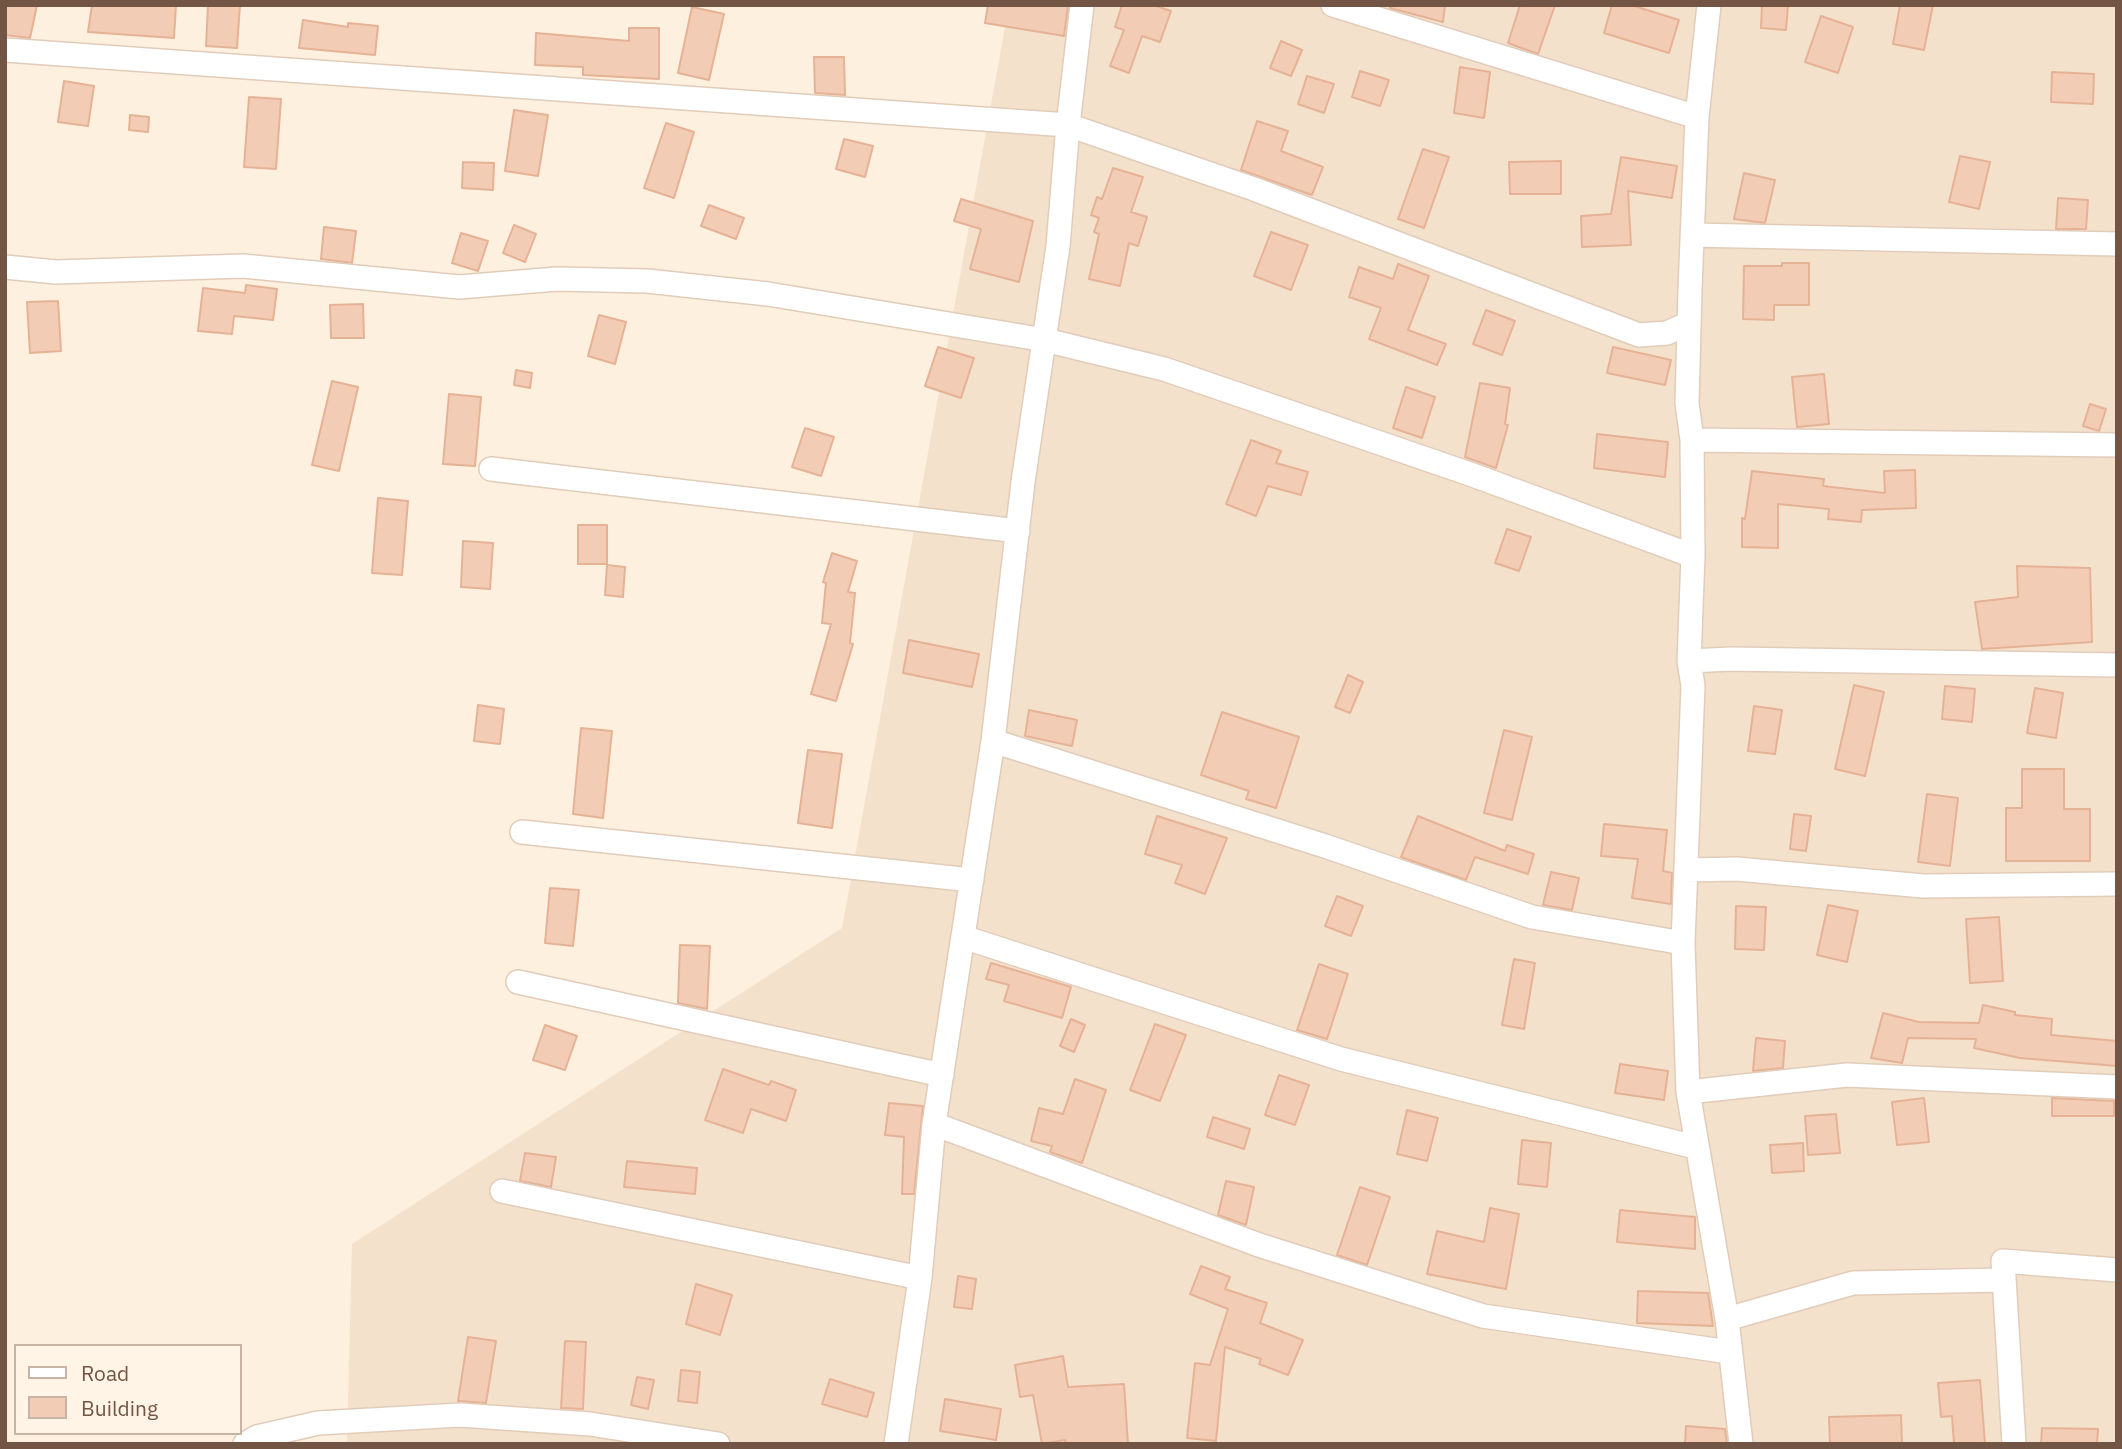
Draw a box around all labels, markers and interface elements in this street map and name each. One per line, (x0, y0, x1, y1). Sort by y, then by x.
legend (14, 1344, 242, 1435)
text: Road (81, 1359, 129, 1387)
text: Building (81, 1394, 158, 1422)

